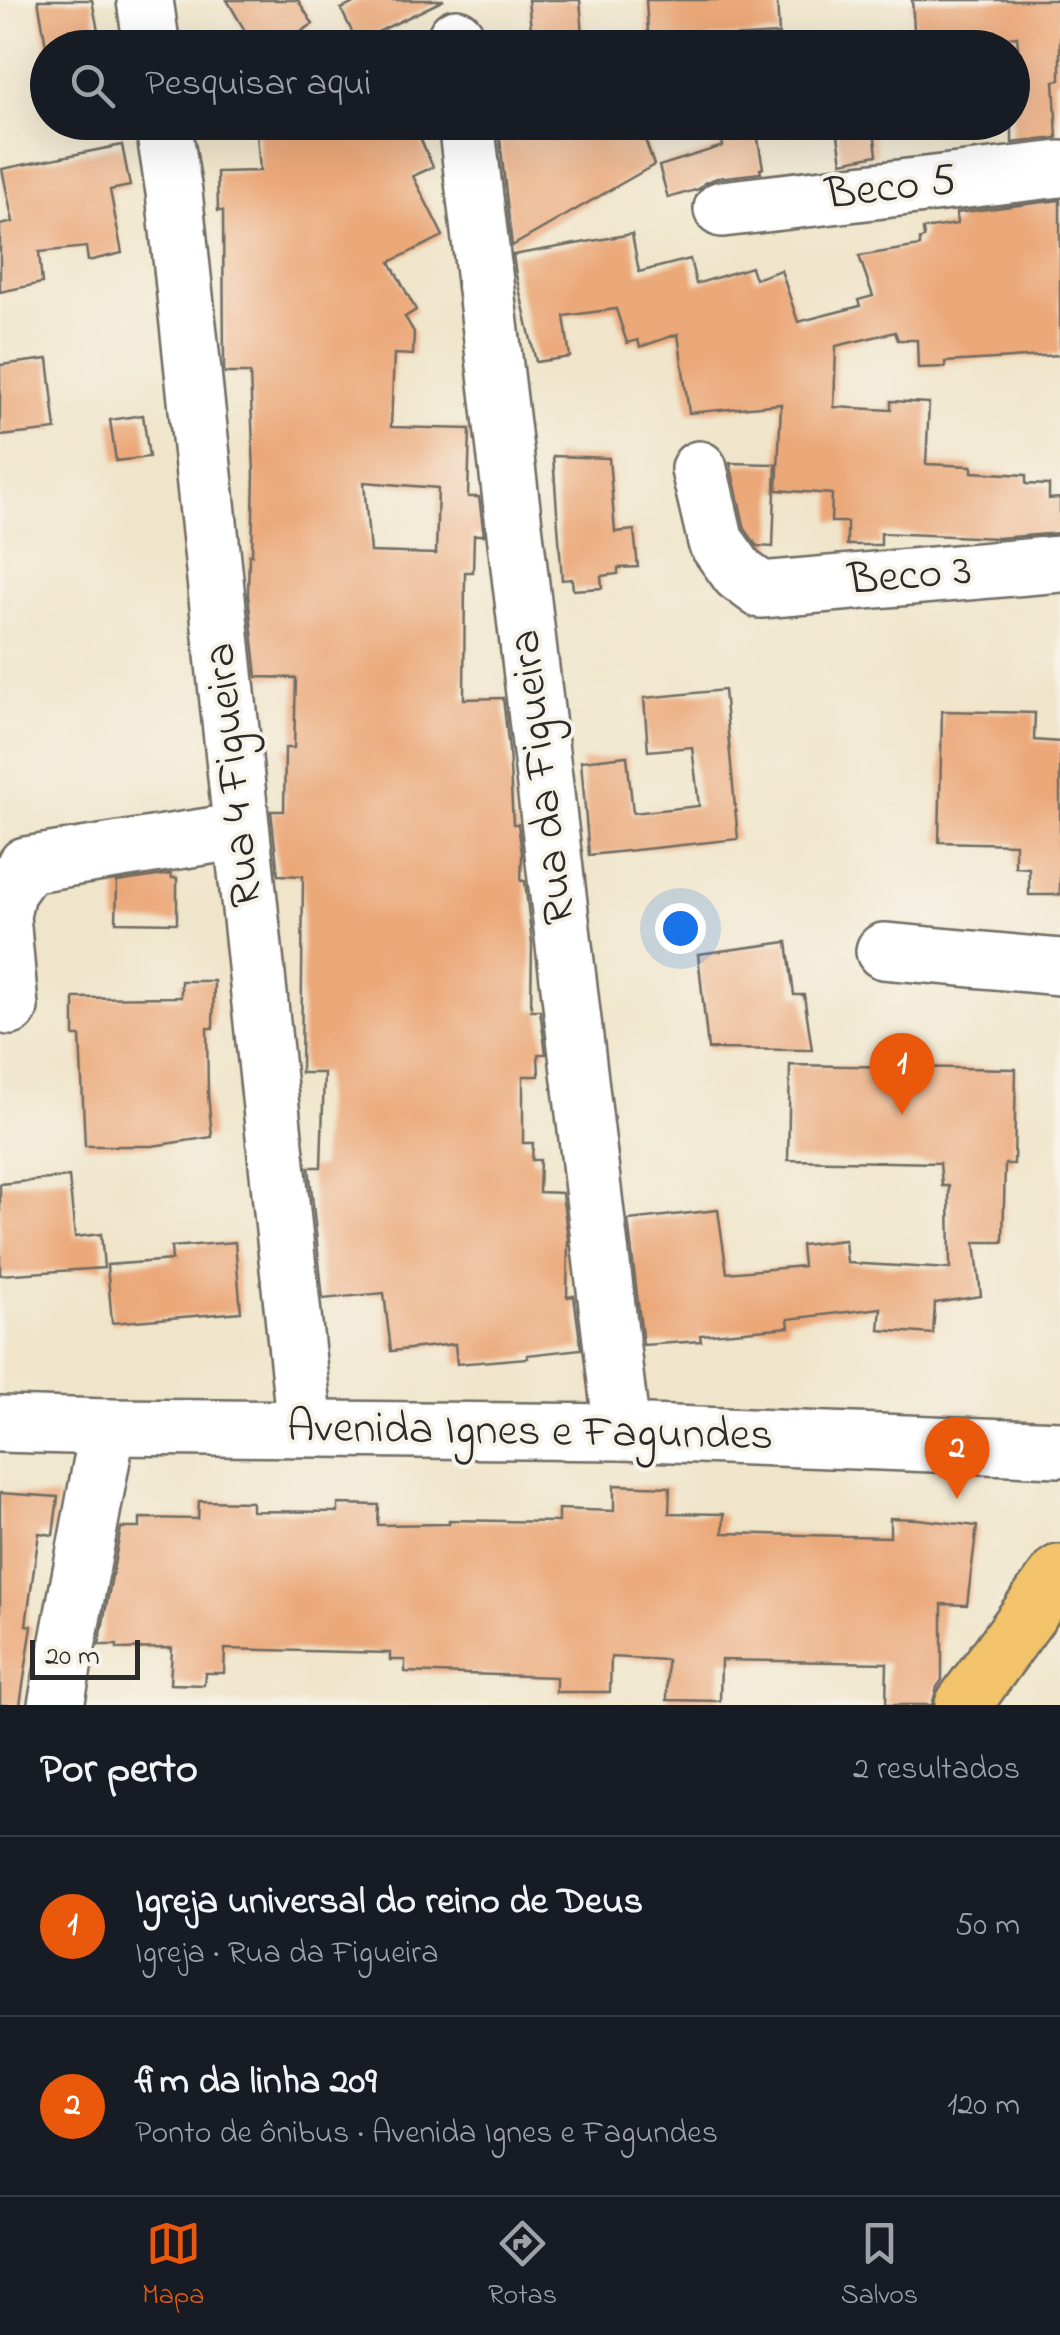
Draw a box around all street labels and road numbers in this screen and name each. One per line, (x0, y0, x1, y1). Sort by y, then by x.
street label: Beco 5 (821, 148, 960, 230)
street label: Beco 3 (845, 539, 974, 615)
street label: Rua da Figueira (493, 626, 596, 928)
street label: Rua 4 Figueira (188, 639, 283, 910)
street label: Avenida Ignes e Fagundes (286, 1396, 774, 1471)

